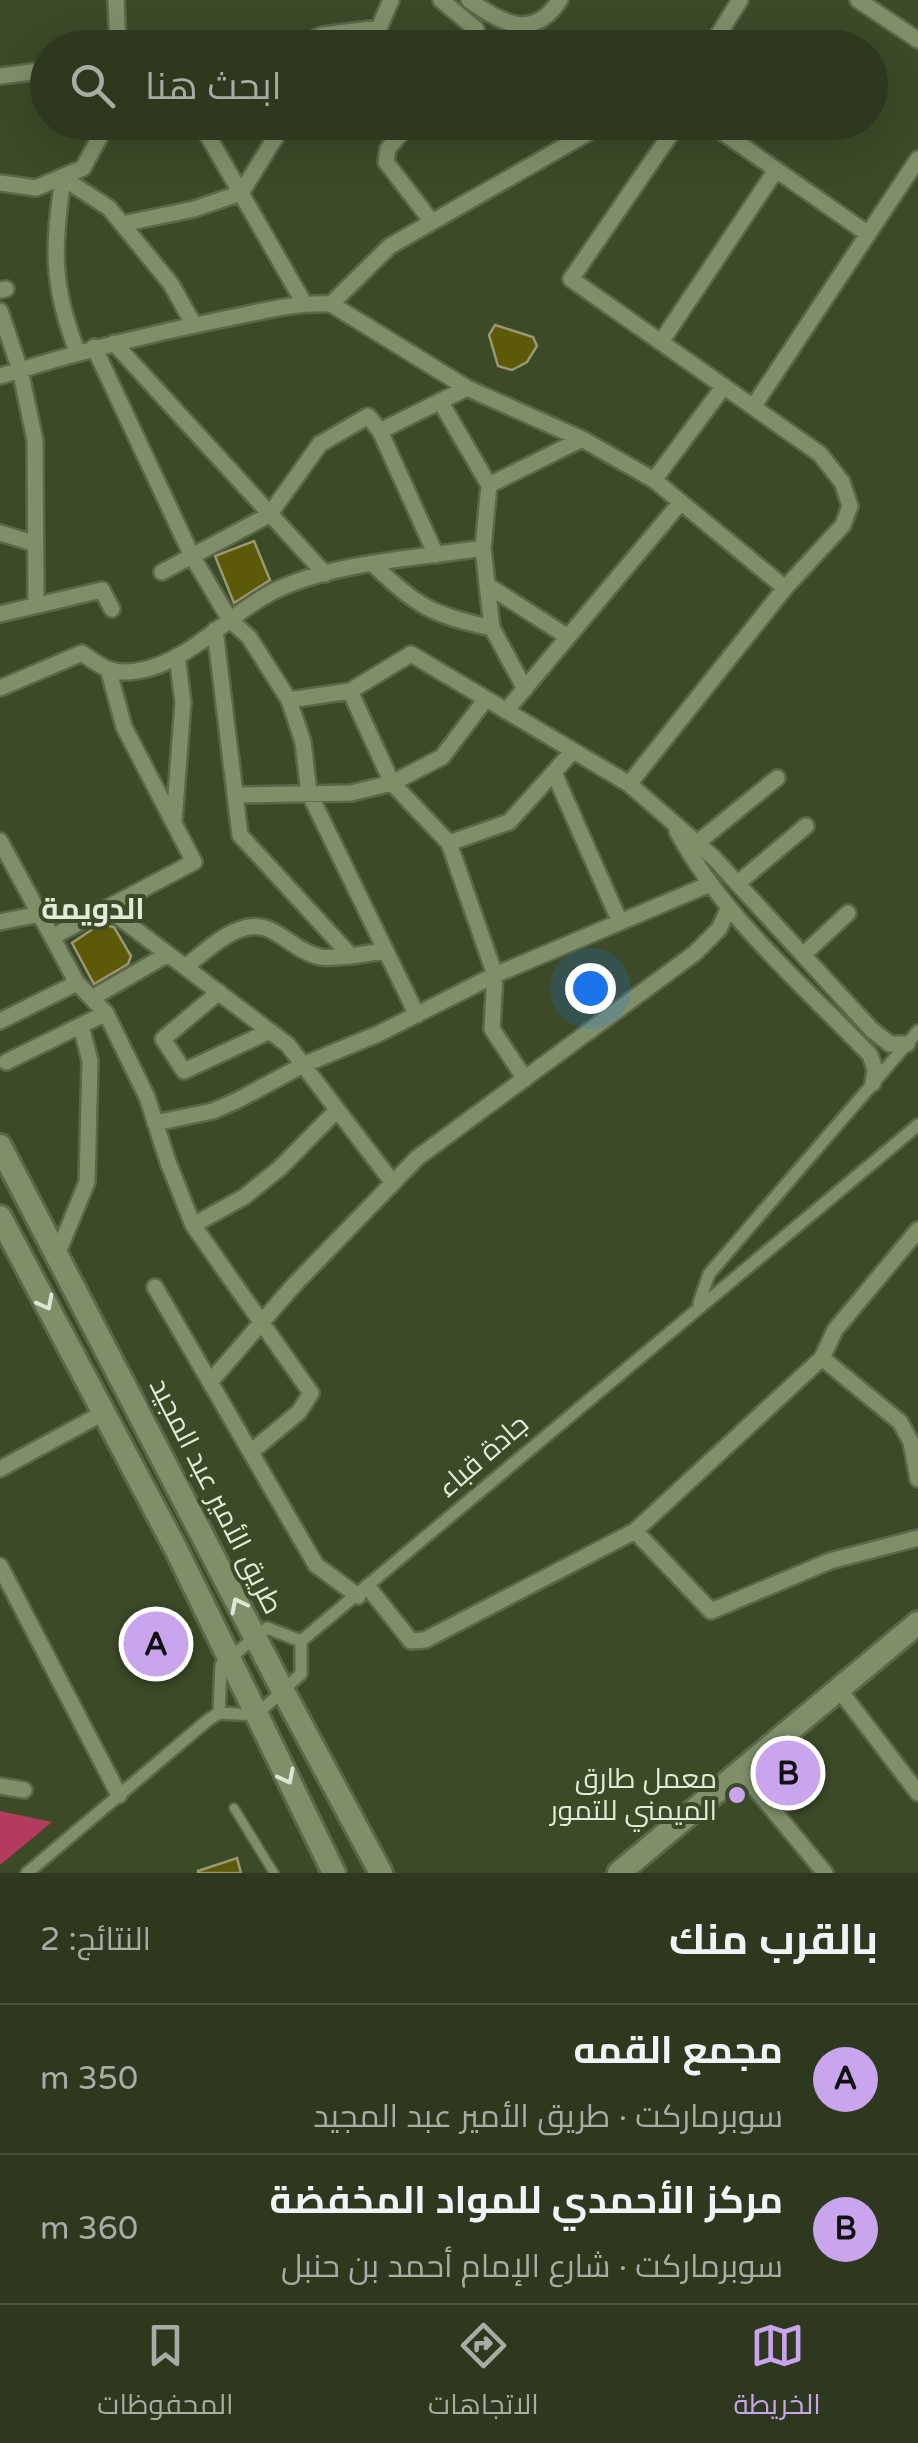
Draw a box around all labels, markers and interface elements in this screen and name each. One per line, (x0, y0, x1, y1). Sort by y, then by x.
search box (30, 30, 888, 140)
icon: search (65, 58, 120, 113)
text: ابحث هنا (145, 64, 282, 110)
district label: الدويمة (41, 891, 145, 928)
your location (565, 963, 616, 1014)
one-way arrow (33, 1293, 53, 1311)
street label: طريق الأمير عبد المجيد (142, 1372, 290, 1620)
street label: جادة قباء (430, 1407, 536, 1505)
one-way arrow (231, 1597, 250, 1615)
pin: A (124, 1606, 188, 1682)
pin: B (756, 1736, 820, 1810)
place label: معمل طارق الميمني للتمور (548, 1762, 717, 1832)
one-way arrow (275, 1766, 294, 1784)
marker: معمل طارق الميمني للتمور (726, 1784, 748, 1806)
text: بالقرب منك (669, 1915, 878, 1966)
text: النتائج: 2 (40, 1921, 151, 1959)
text: مجمع القمه (573, 2028, 783, 2074)
text: 350 m (40, 2060, 138, 2098)
text: A (834, 2060, 857, 2098)
text: سوبرماركت · طريق الأمير عبد المجيد (313, 2098, 783, 2136)
text: مركز الأحمدي للمواد المخفضة (269, 2178, 783, 2224)
text: 360 m (40, 2210, 138, 2248)
text: B (834, 2210, 857, 2248)
text: سوبرماركت · شارع الإمام أحمد بن حنبل (281, 2248, 783, 2286)
tab: المحفوظات (97, 2318, 234, 2430)
tab: الاتجاهات (428, 2318, 539, 2430)
tab: الخريطة (733, 2318, 821, 2430)

